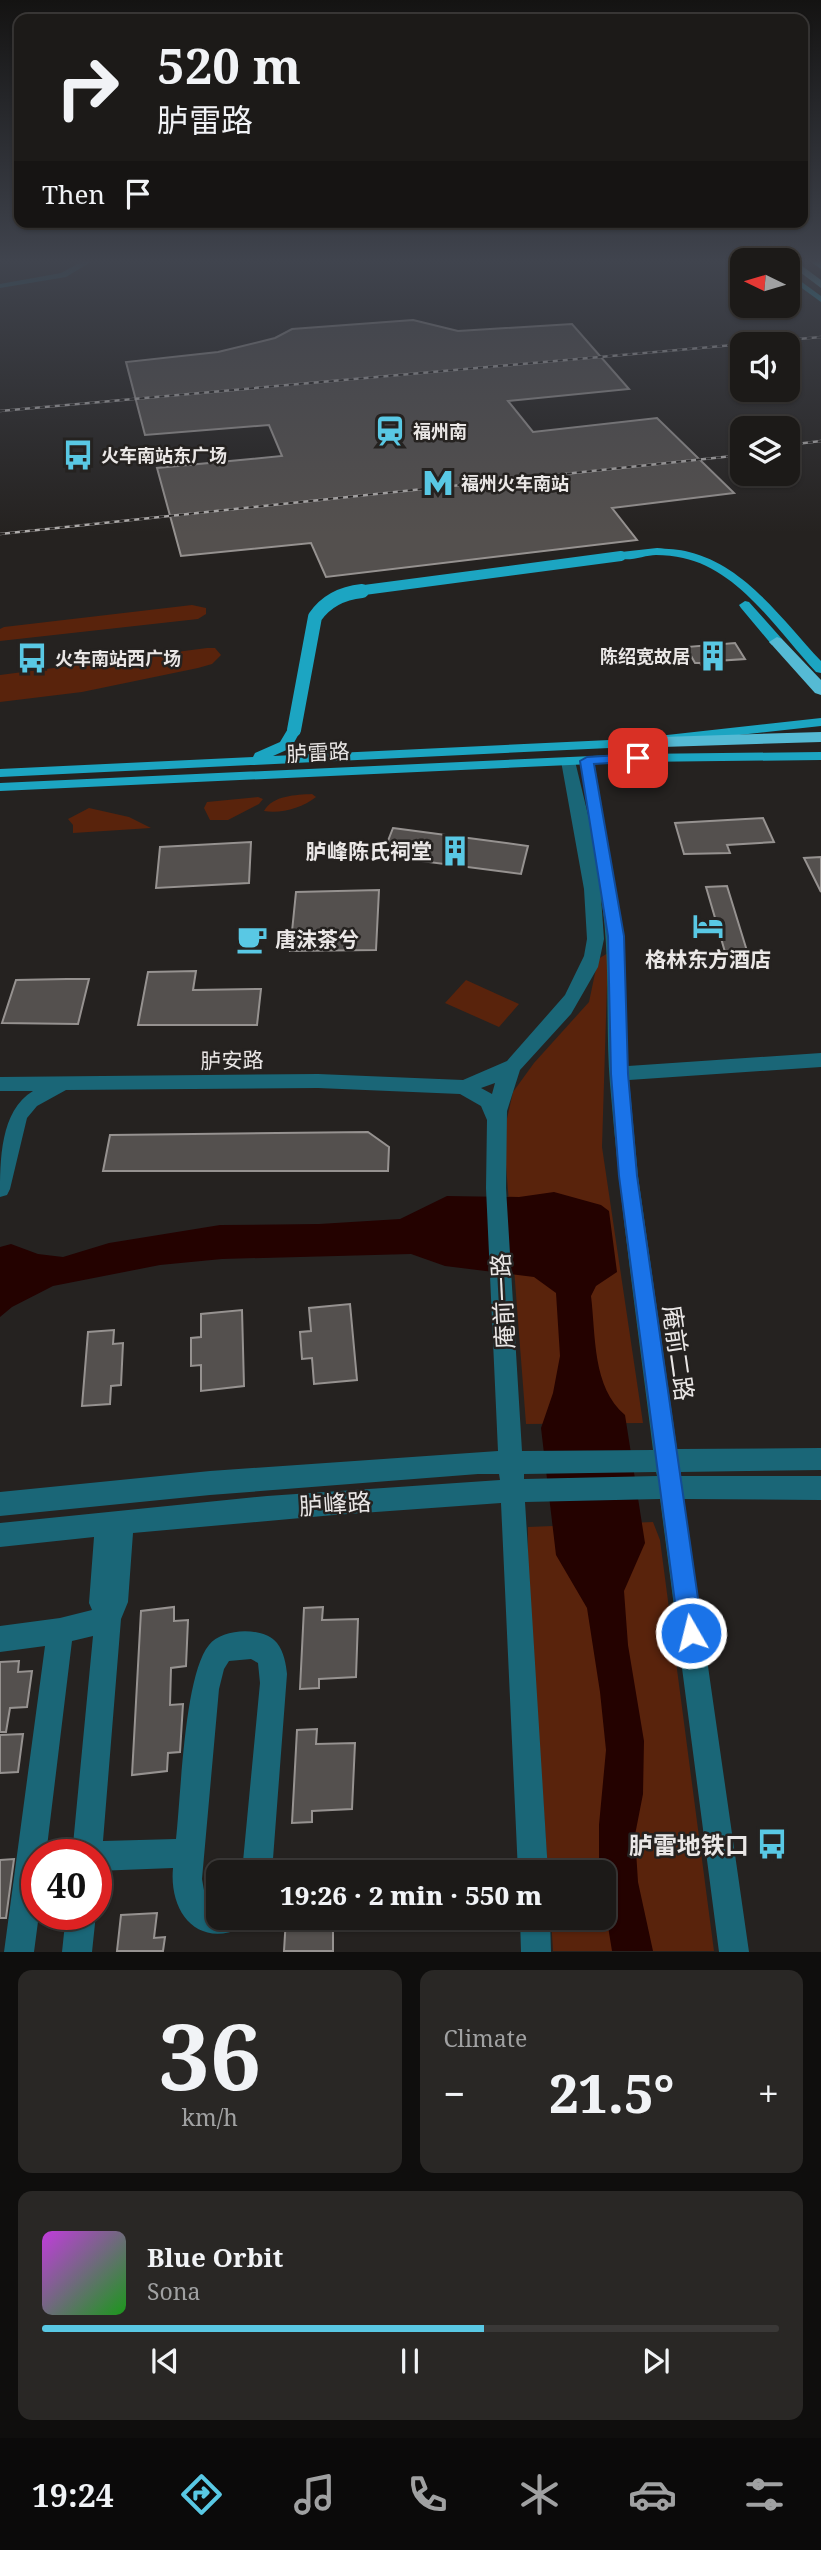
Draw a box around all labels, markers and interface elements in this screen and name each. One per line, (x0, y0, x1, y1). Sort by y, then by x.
text: 520 m (157, 32, 301, 98)
icon: right (42, 42, 133, 133)
text: 胪雷路 (157, 98, 253, 141)
icon: arrive (119, 175, 157, 213)
text: Then (42, 176, 105, 212)
north arrow (730, 248, 800, 318)
map controls (730, 248, 800, 486)
button: sound (730, 332, 800, 402)
station icon: 福州南 (373, 414, 407, 448)
button: layers (730, 416, 800, 486)
place label: 福州南 (413, 419, 467, 443)
bus stop icon: 火车南站东广场 (61, 438, 95, 472)
place label: 火车南站东广场 (101, 443, 227, 467)
metro station icon: 福州火车南站 (421, 466, 455, 500)
place label: 福州火车南站 (461, 471, 569, 495)
building icon: 陈绍宽故居 (696, 639, 730, 673)
bus stop icon: 火车南站西广场 (15, 641, 49, 675)
place label: 陈绍宽故居 (600, 644, 690, 668)
place label: 火车南站西广场 (55, 646, 181, 670)
pin (608, 728, 668, 788)
street label: 胪雷路 (286, 736, 350, 768)
icon: arrive (619, 739, 657, 777)
building icon: 胪峰陈氏祠堂 (438, 834, 472, 868)
place label: 胪峰陈氏祠堂 (306, 837, 432, 865)
hotel icon: 格林东方酒店 (691, 909, 725, 943)
cafe icon: 唐沫茶兮 (235, 922, 269, 956)
place label: 唐沫茶兮 (275, 925, 359, 953)
place label: 格林东方酒店 (645, 945, 771, 973)
street label: 胪安路 (200, 1045, 264, 1075)
street label: 庵前一路 (483, 1252, 521, 1350)
street label: 庵前二路 (656, 1303, 702, 1403)
street label: 胪峰路 (298, 1484, 372, 1522)
position arrow (654, 1596, 728, 1670)
bus stop icon: 胪雷地铁口 (755, 1827, 789, 1861)
place label: 胪雷地铁口 (629, 1828, 749, 1861)
speed limit sign: 40 (21, 1839, 112, 1930)
text: 19:26 · 2 min · 550 m (280, 1877, 542, 1913)
text: 36 (158, 1993, 261, 2117)
text: Climate (444, 2022, 527, 2054)
text: 21.5° (549, 2057, 674, 2128)
text: − (444, 2067, 466, 2119)
text: + (758, 2067, 779, 2119)
text: km/h (182, 2101, 238, 2133)
text: Blue Orbit (147, 2239, 283, 2275)
text: Sona (147, 2275, 201, 2307)
icon: previous (146, 2342, 184, 2380)
icon: pause (391, 2342, 429, 2380)
icon: next (637, 2342, 675, 2380)
icon: directions (177, 2470, 226, 2519)
icon: music (290, 2470, 339, 2519)
icon: phone (403, 2470, 452, 2519)
icon: climate (515, 2470, 564, 2519)
icon: car (628, 2470, 677, 2519)
icon: filters (740, 2470, 789, 2519)
text: 19:24 (32, 2473, 114, 2516)

